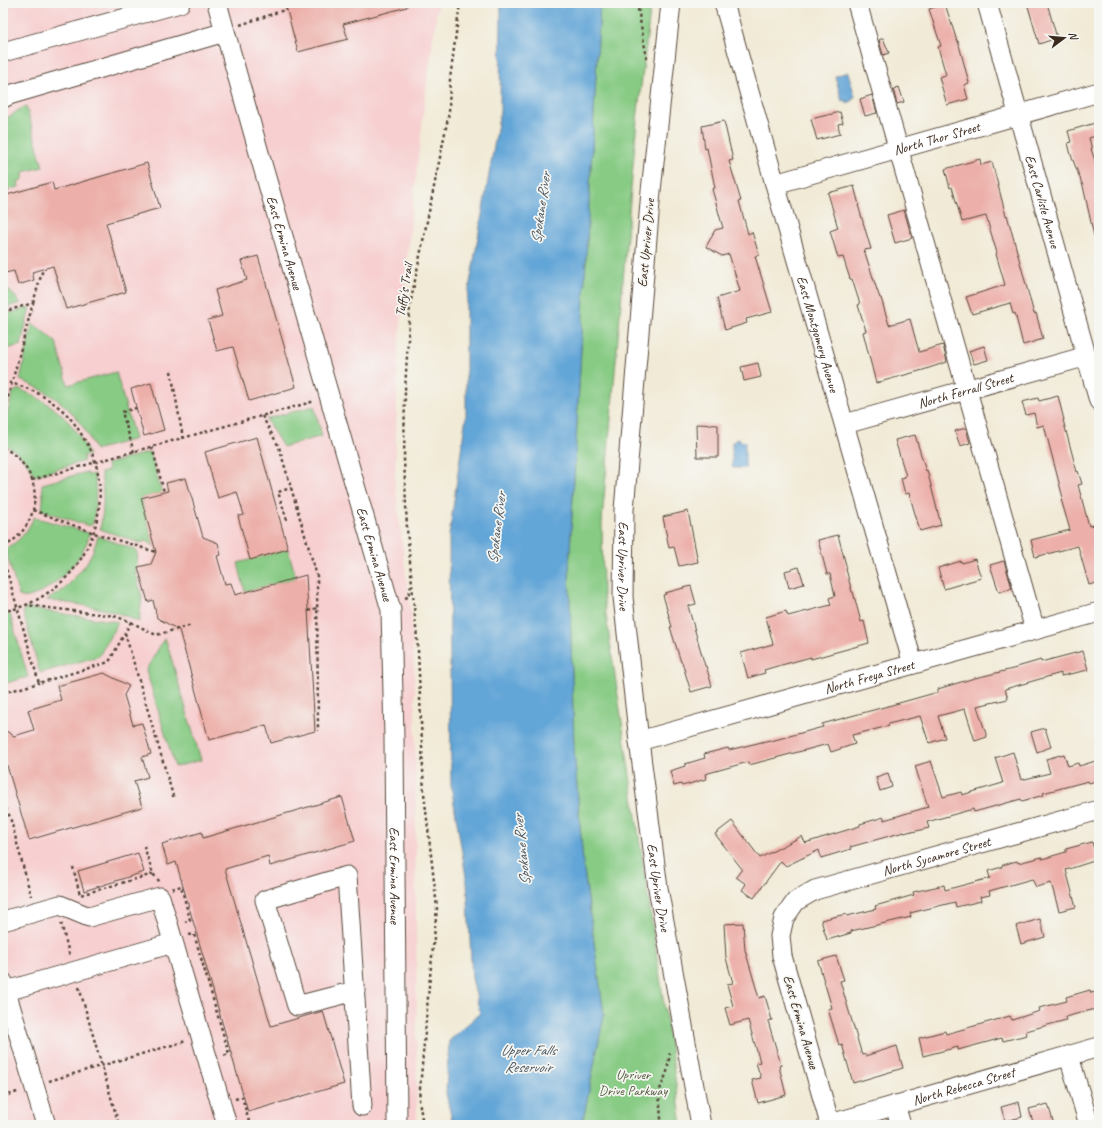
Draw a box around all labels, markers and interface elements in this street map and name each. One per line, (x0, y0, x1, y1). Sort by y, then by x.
north arrow (1044, 18, 1084, 58)
text: N (1066, 30, 1082, 43)
street label: North Thor Street (891, 117, 983, 158)
street label: East Carlisle Avenue (1022, 153, 1064, 251)
water label: Spokane River (527, 169, 556, 245)
street label: East Ermina Avenue (263, 194, 307, 293)
street label: East Upriver Drive (634, 197, 658, 288)
street label: Tuffy's Trail (391, 260, 417, 318)
street label: East Montgomery Avenue (793, 274, 843, 395)
street label: North Ferrall Street (916, 368, 1016, 412)
water label: Spokane River (483, 489, 511, 565)
street label: East Ermina Avenue (353, 505, 397, 604)
street label: East Upriver Drive (614, 521, 633, 613)
street label: North Freya Street (822, 655, 917, 697)
water label: Spokane River (509, 811, 535, 886)
street label: East Ermina Avenue (386, 827, 404, 925)
street label: North Sycamore Street (880, 832, 994, 879)
street label: East Upriver Drive (644, 843, 674, 934)
street label: East Ermina Avenue (779, 973, 823, 1072)
water label: Upper Falls Reservoir (500, 1041, 558, 1077)
street label: North Rebecca Street (911, 1063, 1019, 1109)
park label: Upriver Drive Parkway (599, 1066, 668, 1099)

